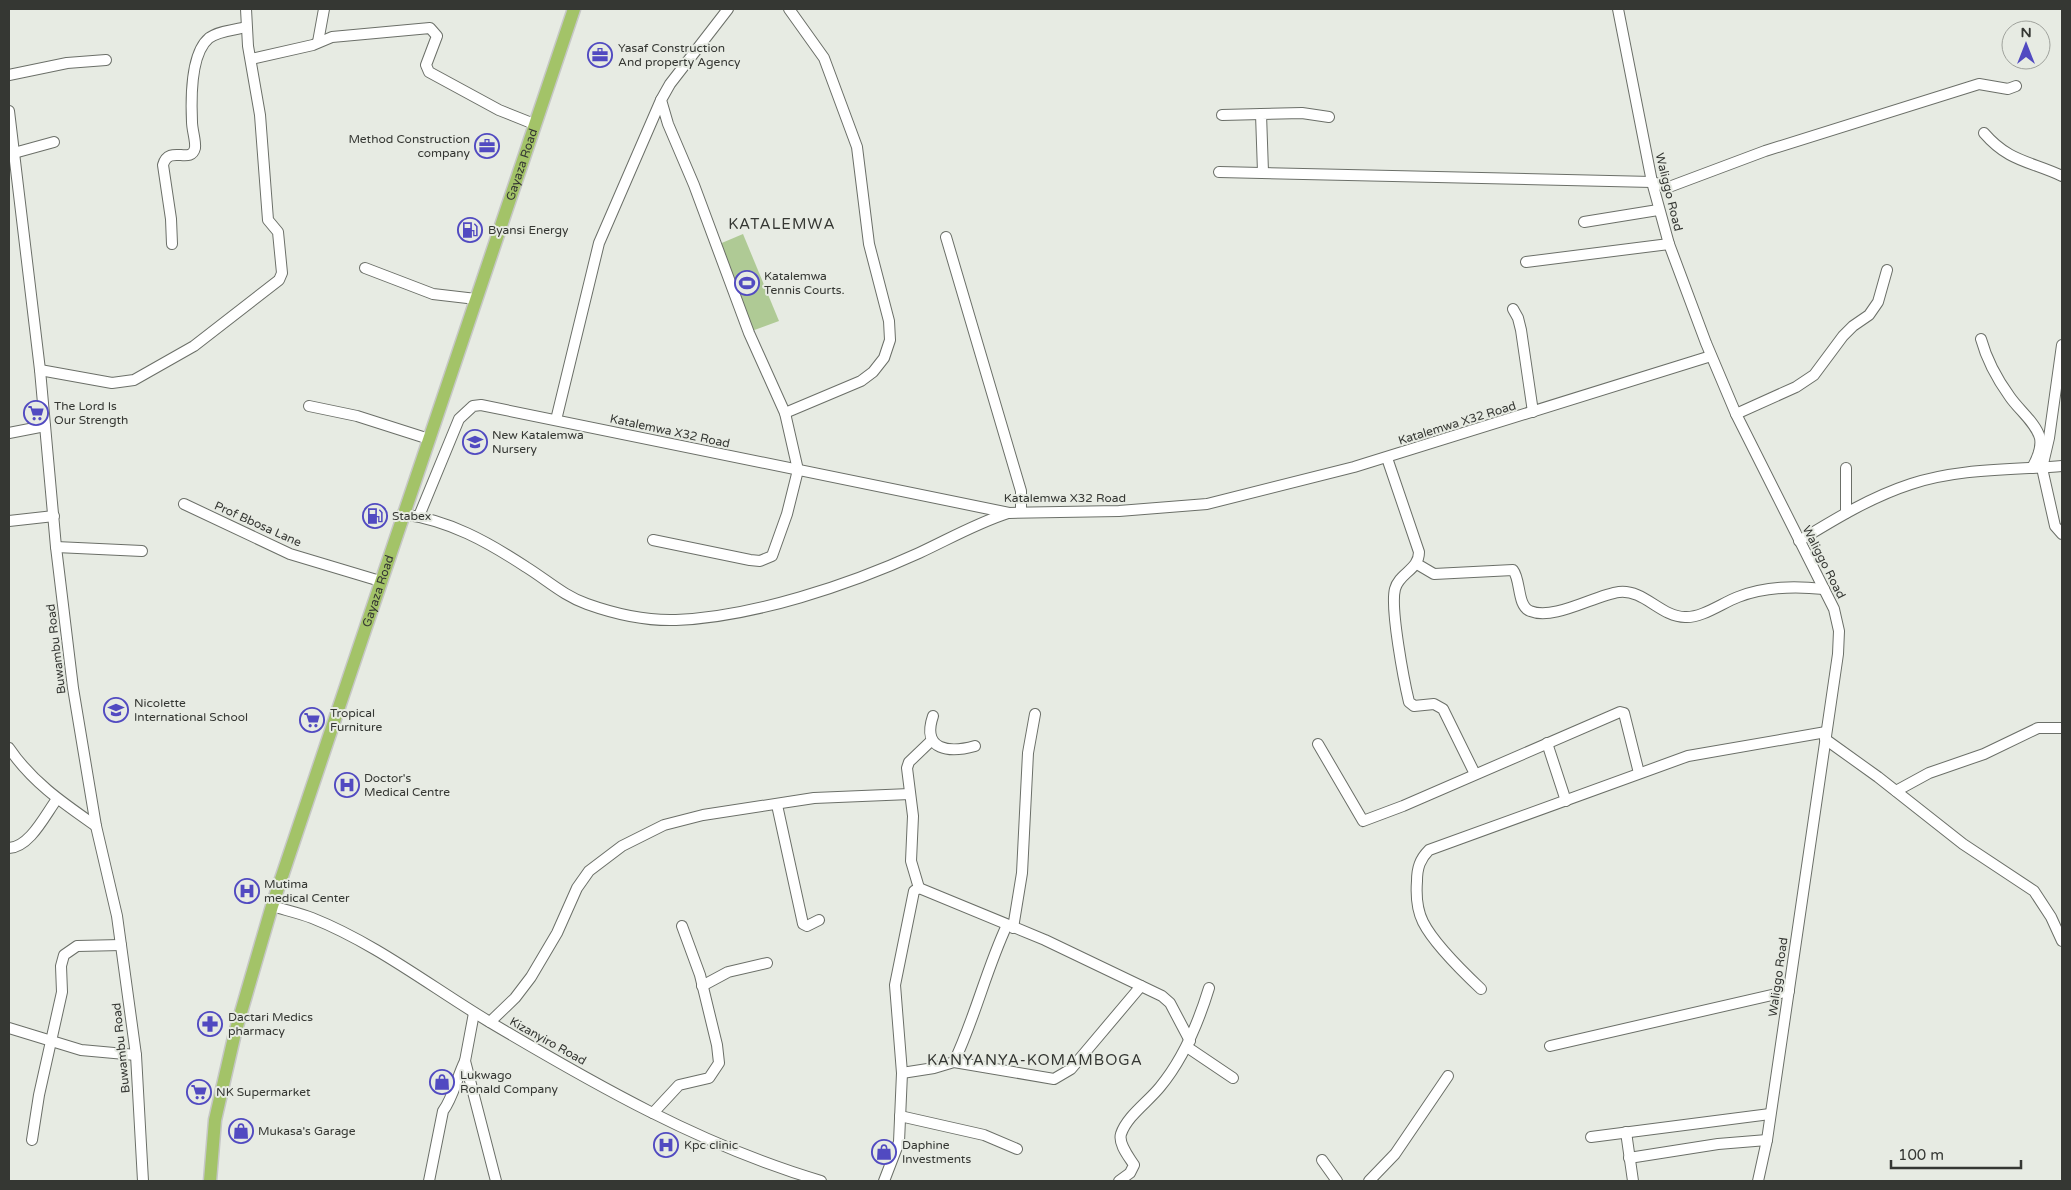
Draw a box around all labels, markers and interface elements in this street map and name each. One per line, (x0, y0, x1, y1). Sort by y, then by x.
north arrow (2001, 20, 2051, 70)
text: N (2020, 24, 2032, 41)
place label: Yasaf Construction And property Agency (618, 41, 741, 69)
office icon: Yasaf Construction And property Agency (587, 42, 613, 68)
street label: Gayaza Road (503, 127, 540, 202)
place label: Method Construction company (348, 132, 471, 160)
office icon: Method Construction company (474, 133, 500, 159)
street label: Waliggo Road (1653, 151, 1685, 233)
district label: KATALEMWA (728, 215, 836, 233)
fuel station icon: Byansi Energy (457, 217, 483, 243)
place label: Byansi Energy (488, 223, 569, 237)
place label: Katalemwa Tennis Courts. (764, 269, 845, 297)
sports icon: Katalemwa Tennis Courts. (734, 270, 760, 296)
street label: Katalemwa X32 Road (1396, 398, 1518, 448)
place label: The Lord Is Our Strength (54, 399, 128, 427)
supermarket icon: The Lord Is Our Strength (23, 400, 49, 426)
street label: Katalemwa X32 Road (609, 411, 731, 451)
place label: New Katalemwa Nursery (492, 428, 584, 456)
school or university icon: New Katalemwa Nursery (462, 429, 488, 455)
street label: Katalemwa X32 Road (1004, 491, 1126, 505)
street label: Prof Bbosa Lane (212, 499, 304, 550)
fuel station icon: Stabex (362, 503, 388, 529)
place label: Stabex (392, 509, 431, 523)
street label: Waliggo Road (1800, 523, 1848, 601)
street label: Gayaza Road (359, 553, 397, 629)
street label: Buwambu Road (44, 603, 68, 695)
place label: Nicolette International School (134, 696, 248, 724)
school or university icon: Nicolette International School (103, 697, 129, 723)
place label: Tropical Furniture (330, 706, 382, 734)
supermarket icon: Tropical Furniture (299, 707, 325, 733)
place label: Doctor's Medical Centre (364, 771, 450, 799)
hospital icon: Doctor's Medical Centre (334, 772, 360, 798)
place label: Mutima medical Center (264, 877, 350, 905)
hospital icon: Mutima medical Center (234, 878, 260, 904)
street label: Waliggo Road (1765, 936, 1791, 1018)
street label: Buwambu Road (109, 1002, 133, 1094)
place label: Dactari Medics pharmacy (228, 1010, 313, 1038)
pharmacy icon: Dactari Medics pharmacy (197, 1011, 223, 1037)
street label: Kizanyiro Road (507, 1014, 589, 1068)
district label: KANYANYA-KOMAMBOGA (927, 1051, 1143, 1069)
place label: Lukwago Ronald Company (460, 1068, 559, 1096)
shop icon: Lukwago Ronald Company (429, 1069, 455, 1095)
supermarket icon: NK Supermarket (186, 1079, 212, 1105)
place label: NK Supermarket (216, 1085, 311, 1099)
shop icon: Mukasa's Garage (228, 1118, 254, 1144)
place label: Mukasa's Garage (258, 1124, 356, 1138)
hospital icon: Kpc clinic (653, 1132, 679, 1158)
place label: Kpc clinic (684, 1138, 738, 1152)
place label: Daphine Investments (902, 1138, 971, 1166)
scale bar (1891, 1138, 2021, 1170)
shop icon: Daphine Investments (871, 1139, 897, 1165)
text: 100 m (1898, 1146, 1944, 1164)

